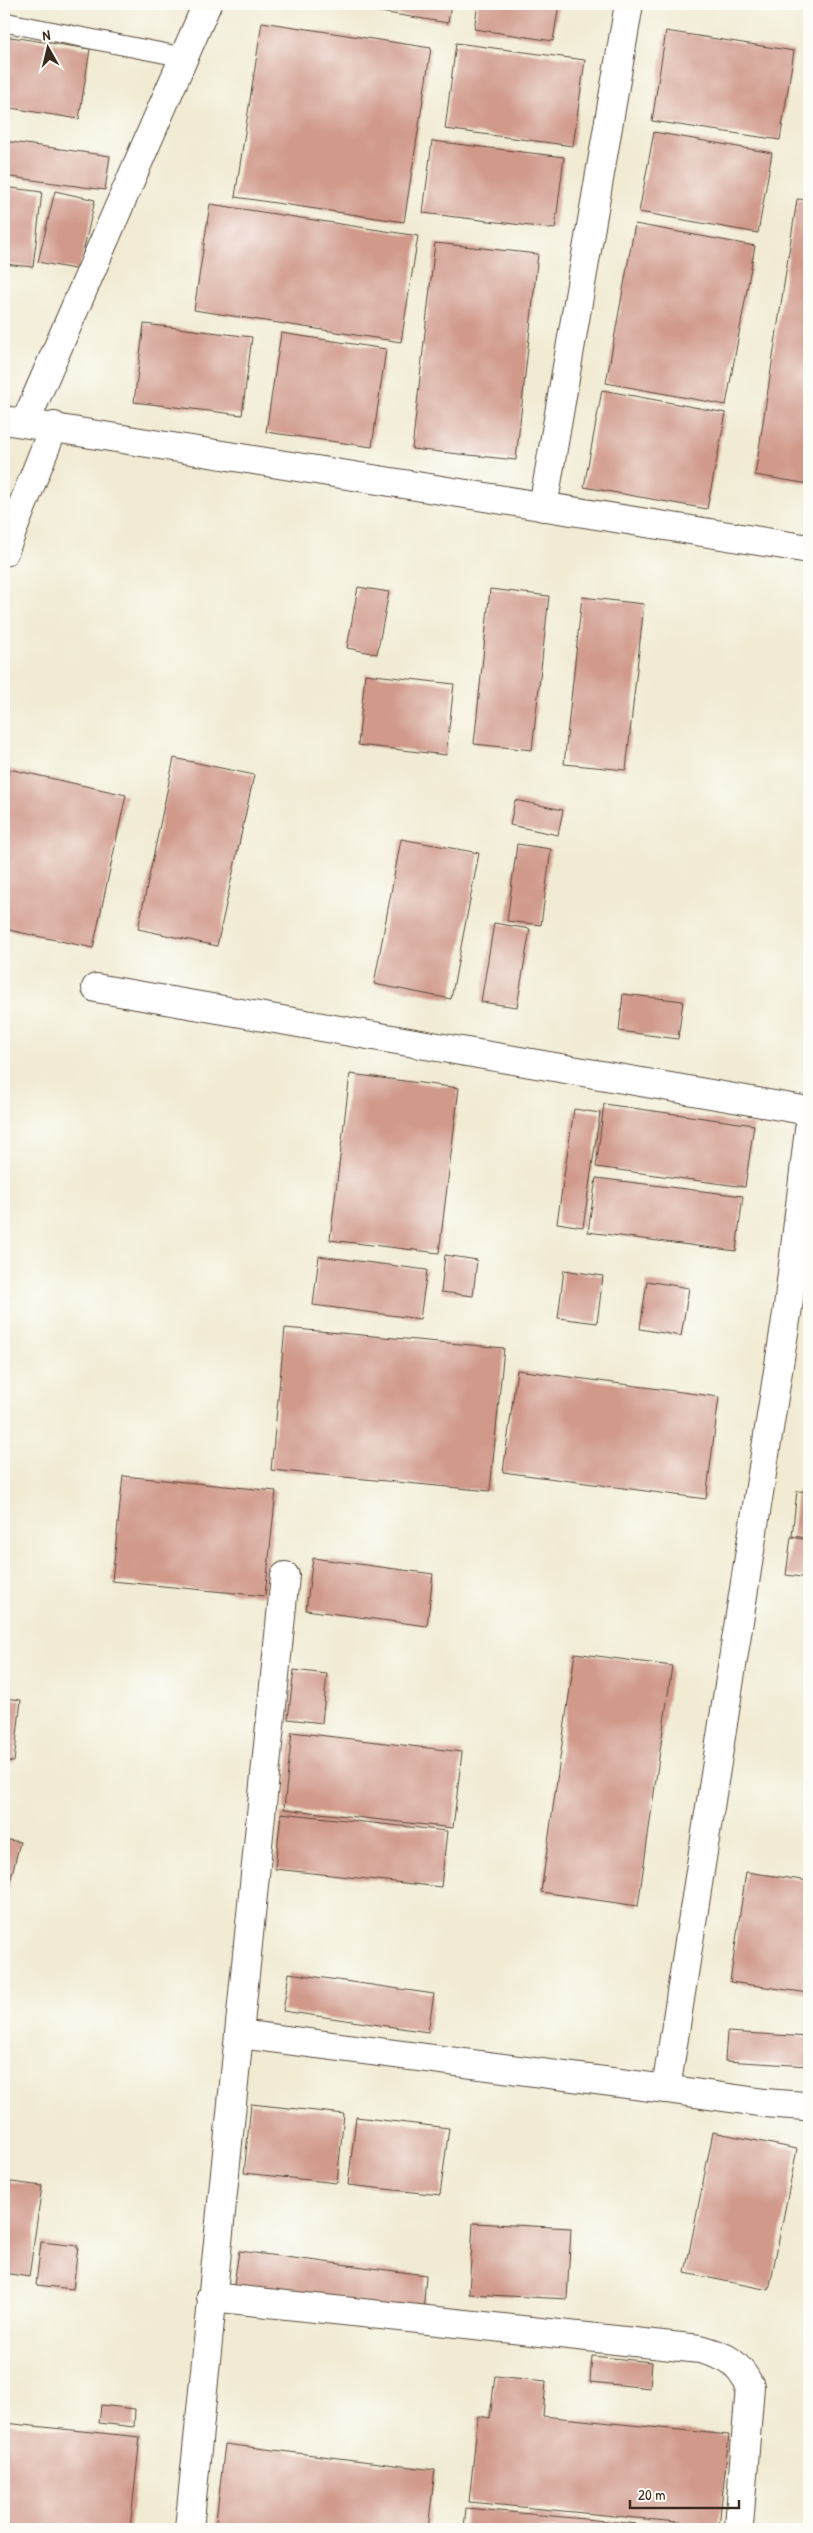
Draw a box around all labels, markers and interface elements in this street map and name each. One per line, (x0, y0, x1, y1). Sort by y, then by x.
north arrow (22, 22, 72, 72)
text: N (41, 25, 52, 45)
scale bar (630, 2478, 739, 2510)
text: 20 m (638, 2484, 665, 2505)

